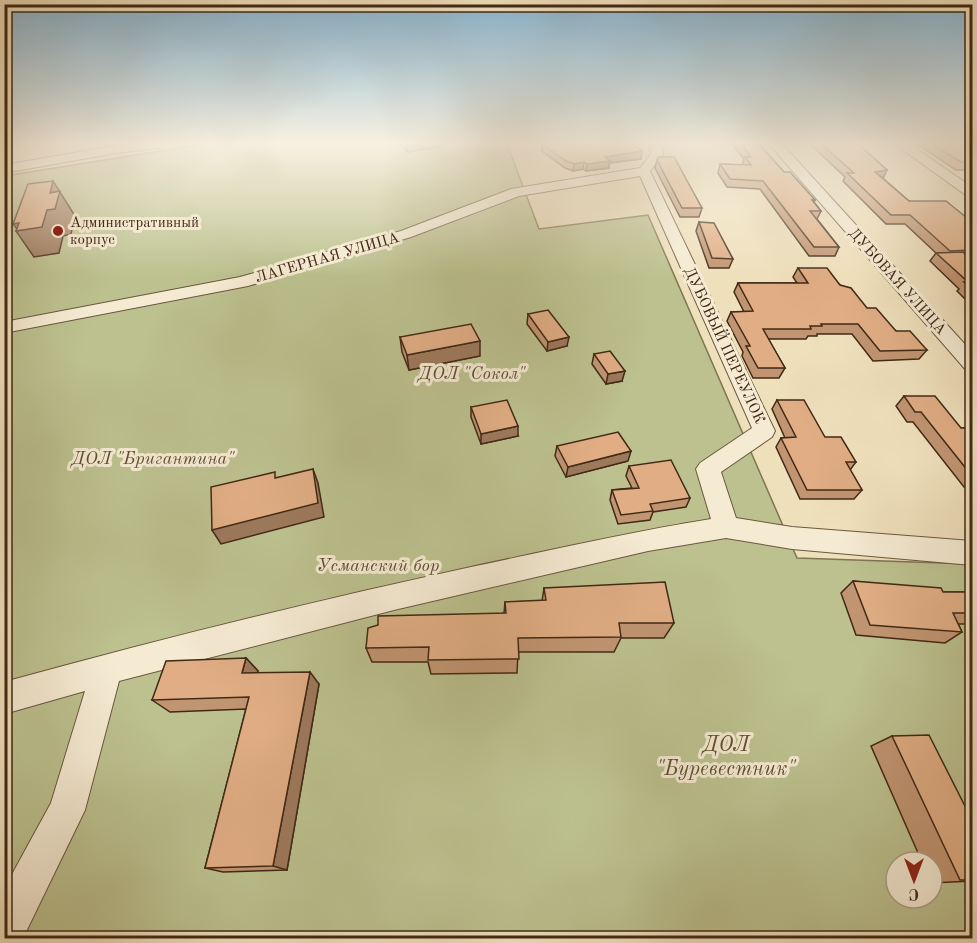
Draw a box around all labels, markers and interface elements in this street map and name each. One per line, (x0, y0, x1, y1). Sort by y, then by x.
place label: Административный корпус (70, 216, 199, 248)
marker: Административный корпус (51, 224, 65, 238)
street label: ДУБОВАЯ УЛИЦА (845, 226, 949, 338)
street label: ЛАГЕРНАЯ УЛИЦА (254, 231, 402, 286)
street label: ДУБОВЫЙ ПЕРЕУЛОК (681, 263, 770, 426)
park label: ДОЛ "Сокол" (417, 365, 526, 383)
park label: ДОЛ "Бригантина" (70, 450, 235, 468)
park label: Усманский бор (316, 557, 440, 575)
park label: ДОЛ "Буревестник" (656, 735, 797, 780)
north arrow (884, 850, 944, 910)
text: С (909, 885, 919, 901)

